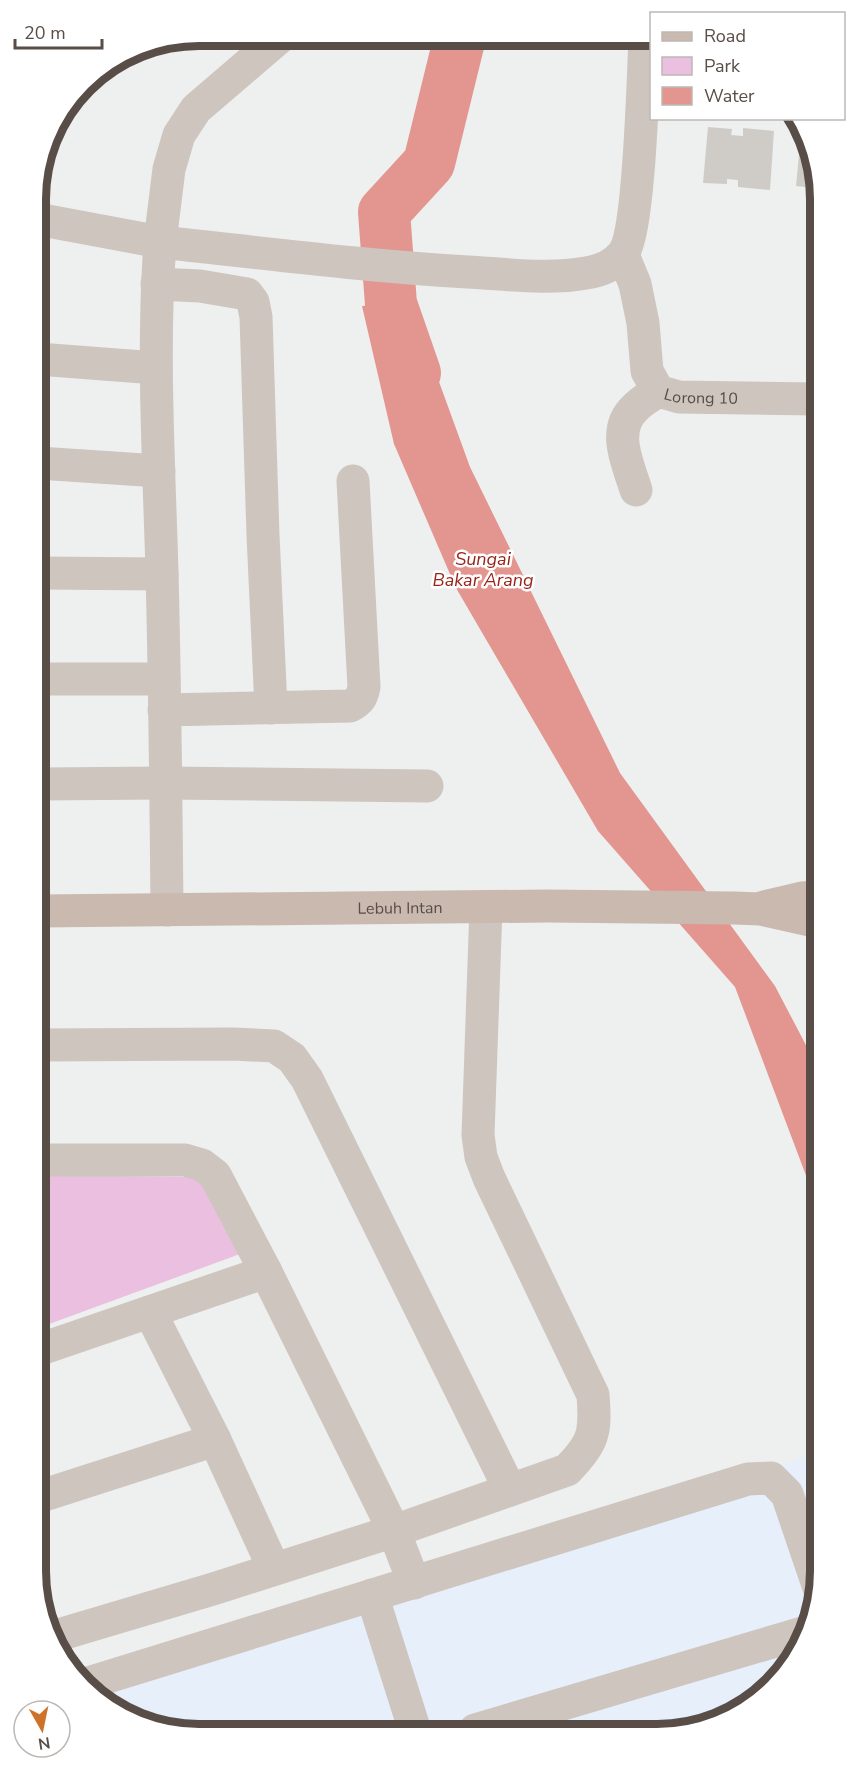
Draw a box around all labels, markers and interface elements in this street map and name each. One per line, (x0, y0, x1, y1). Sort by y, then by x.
scale bar (15, 12, 102, 50)
legend (650, 12, 845, 120)
text: 20 m (24, 21, 66, 45)
text: Road (704, 24, 746, 48)
text: Park (704, 54, 741, 78)
text: Water (704, 84, 755, 108)
street label: Lorong 10 (661, 383, 738, 410)
water label: Sungai Bakar Arang (432, 547, 534, 592)
street label: Lebuh Intan (357, 897, 443, 920)
north arrow (12, 1699, 72, 1759)
text: N (37, 1731, 52, 1755)

